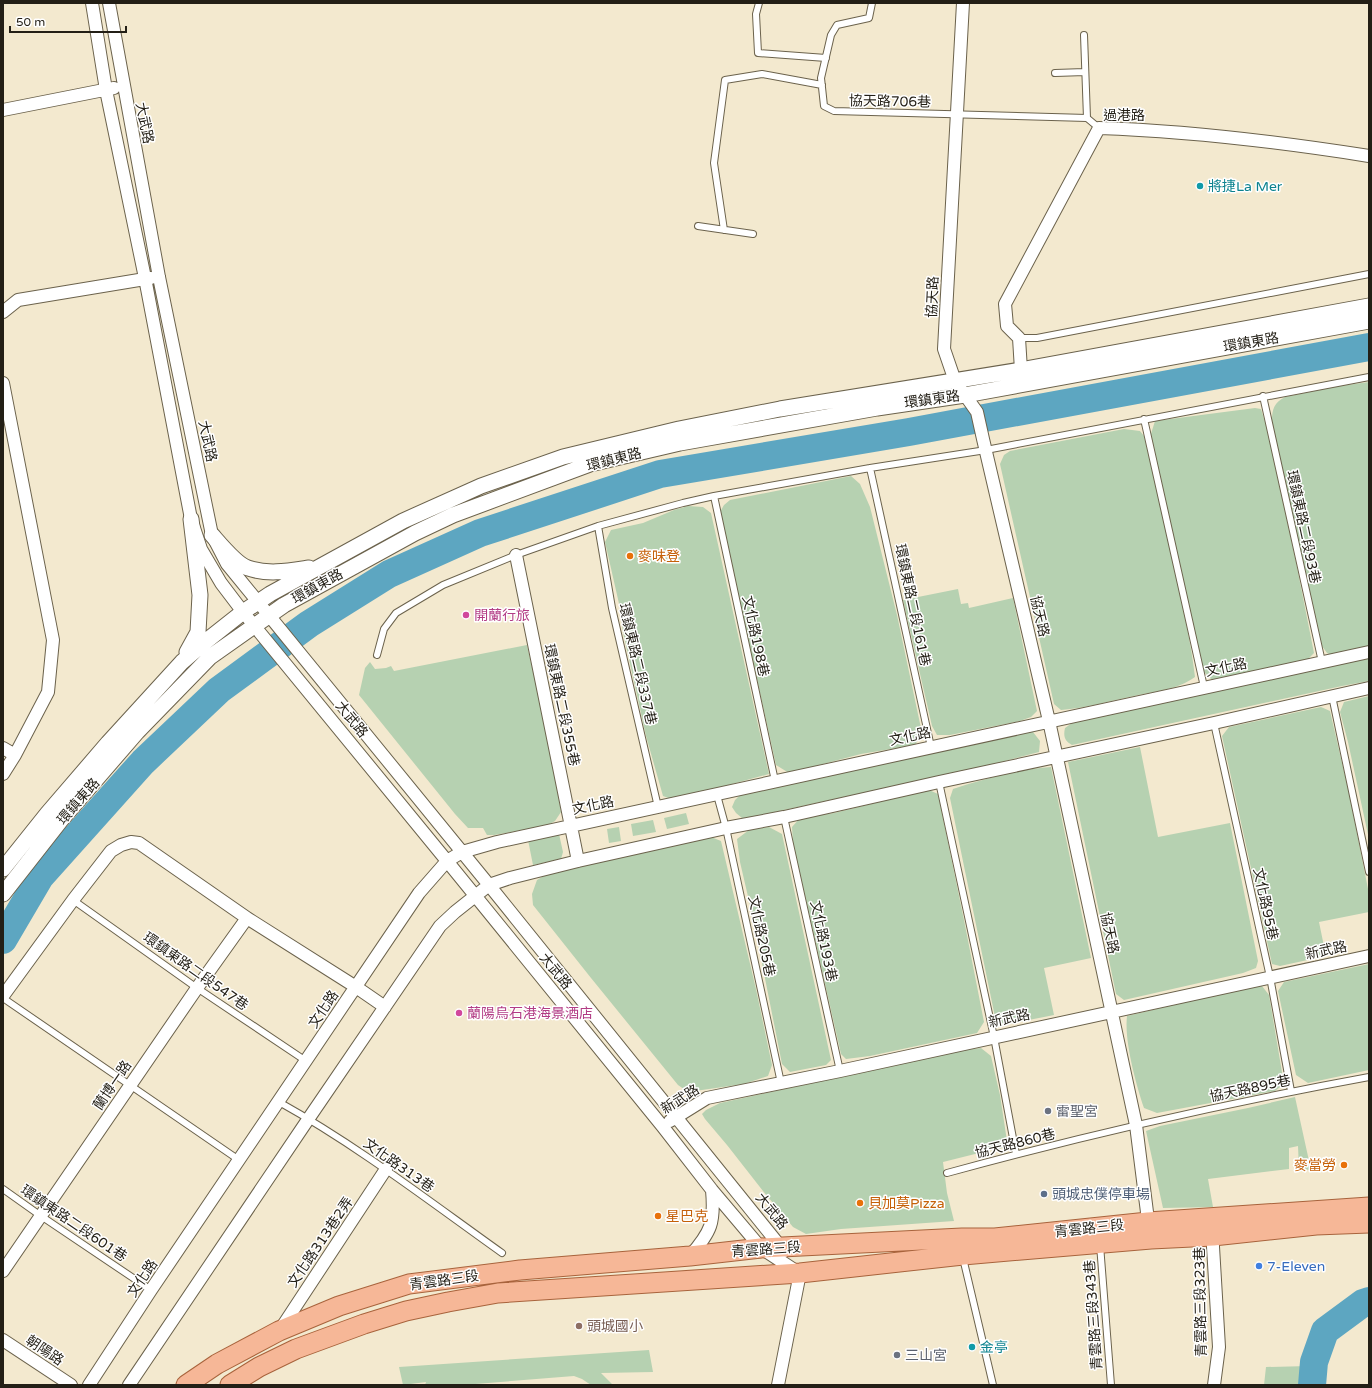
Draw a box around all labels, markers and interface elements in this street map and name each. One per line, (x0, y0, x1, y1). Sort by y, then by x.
scale bar (10, 8, 126, 34)
text: 50 m (16, 15, 45, 29)
street label: 協天路706巷 (849, 92, 931, 111)
street label: 大武路 (132, 101, 157, 145)
street label: 過港路 (1103, 107, 1145, 124)
place label: 將捷La Mer (1208, 178, 1283, 195)
marker: 將捷La Mer (1195, 181, 1205, 191)
street label: 協天路 (923, 276, 942, 318)
street label: 環鎮東路 (1222, 329, 1280, 356)
street label: 環鎮東路 (903, 387, 961, 412)
street label: 大武路 (195, 419, 220, 463)
street label: 環鎮東路 (585, 444, 643, 475)
street label: 環鎮東路二段93巷 (1283, 469, 1324, 585)
street label: 環鎮東路二段161巷 (891, 543, 934, 668)
place label: 麥味登 (638, 548, 680, 565)
marker: 麥味登 (625, 551, 635, 561)
street label: 環鎮東路 (289, 565, 346, 607)
street label: 文化路198巷 (739, 594, 772, 678)
street label: 協天路 (1027, 594, 1053, 638)
street label: 環鎮東路二段337巷 (615, 602, 660, 727)
place label: 開蘭行旅 (474, 607, 530, 624)
marker: 開蘭行旅 (461, 610, 471, 620)
street label: 環鎮東路二段355巷 (540, 643, 583, 768)
street label: 文化路 (1204, 655, 1248, 680)
street label: 大武路 (332, 698, 371, 741)
street label: 文化路 (888, 724, 932, 749)
street label: 環鎮東路 (54, 775, 103, 828)
street label: 文化路 (571, 793, 615, 818)
street label: 文化路95巷 (1250, 866, 1281, 942)
street label: 文化路205巷 (745, 894, 778, 978)
street label: 文化路193巷 (807, 899, 840, 983)
street label: 協天路 (1097, 911, 1122, 955)
street label: 環鎮東路二段547巷 (140, 929, 252, 1014)
street label: 新武路 (1304, 938, 1348, 963)
street label: 大武路 (536, 950, 575, 993)
street label: 文化路 (305, 987, 342, 1031)
place label: 蘭陽烏石港海景酒店 (467, 1005, 593, 1022)
street label: 新武路 (987, 1006, 1031, 1031)
marker: 蘭陽烏石港海景酒店 (454, 1008, 464, 1018)
street label: 蘭博一路 (90, 1057, 135, 1113)
street label: 協天路895巷 (1208, 1072, 1292, 1105)
street label: 新武路 (658, 1081, 703, 1118)
place label: 雷聖宮 (1056, 1103, 1098, 1120)
marker: 雷聖宮 (1043, 1106, 1053, 1116)
street label: 協天路860巷 (973, 1125, 1057, 1162)
street label: 文化路313巷 (360, 1135, 437, 1196)
place label: 麥當勞 (1294, 1157, 1336, 1174)
marker: 麥當勞 (1339, 1160, 1349, 1170)
street label: 環鎮東路二段601巷 (17, 1182, 130, 1265)
place label: 頭城忠僕停車場 (1052, 1186, 1150, 1203)
marker: 頭城忠僕停車場 (1039, 1189, 1049, 1199)
street label: 大武路 (752, 1190, 791, 1233)
street label: 文化路313巷2弄 (284, 1194, 357, 1291)
place label: 貝加莫Pizza (868, 1195, 945, 1212)
marker: 貝加莫Pizza (855, 1198, 865, 1208)
place label: 星巴克 (666, 1208, 708, 1225)
marker: 星巴克 (653, 1211, 663, 1221)
street label: 青雲路三段 (1053, 1216, 1125, 1241)
street label: 青雲路三段 (731, 1239, 802, 1260)
street label: 青雲路三段323巷 (1191, 1247, 1210, 1357)
street label: 文化路 (124, 1256, 161, 1300)
place label: 7-Eleven (1267, 1258, 1325, 1275)
street label: 青雲路三段343巷 (1081, 1259, 1106, 1371)
marker: 7-Eleven (1254, 1261, 1264, 1271)
street label: 青雲路三段 (408, 1267, 480, 1294)
place label: 頭城國小 (587, 1318, 643, 1335)
marker: 頭城國小 (574, 1321, 584, 1331)
street label: 朝陽路 (23, 1332, 67, 1369)
place label: 金亭 (980, 1339, 1008, 1356)
marker: 金亭 (967, 1342, 977, 1352)
place label: 三山宮 (905, 1347, 947, 1364)
marker: 三山宮 (892, 1350, 902, 1360)

